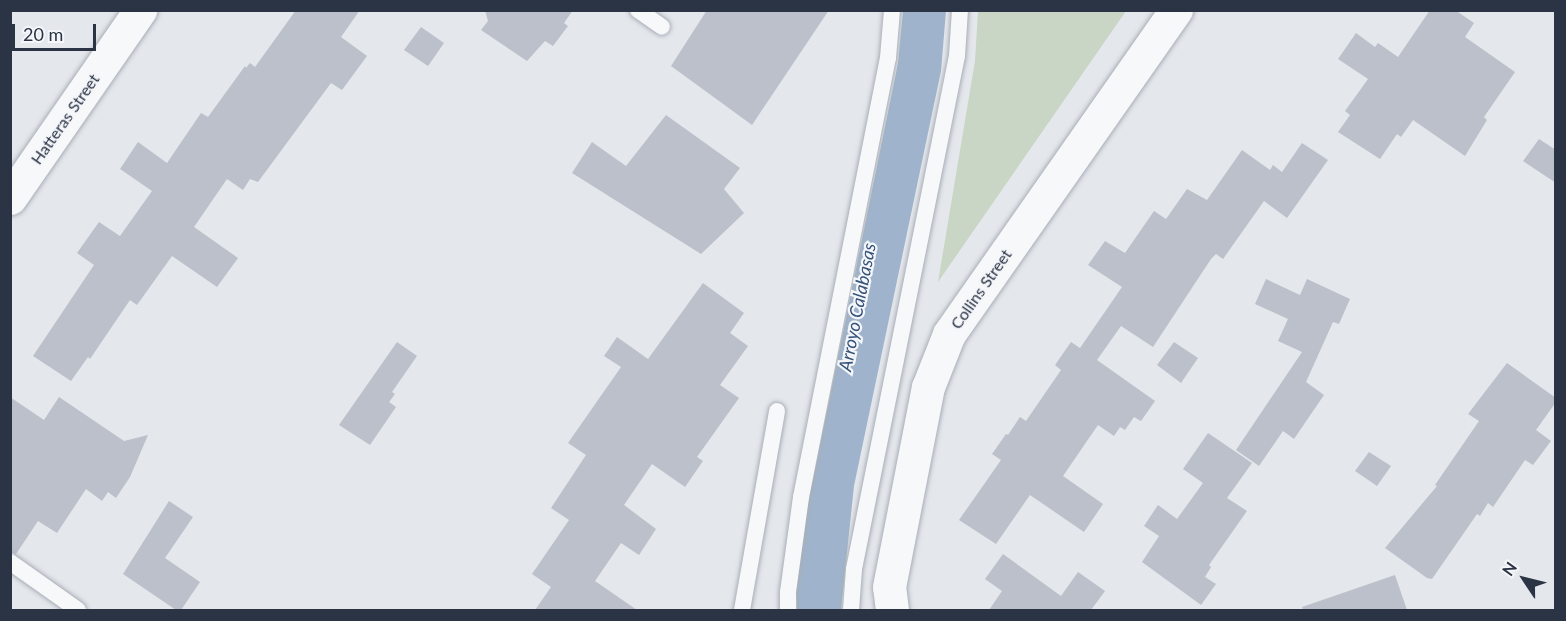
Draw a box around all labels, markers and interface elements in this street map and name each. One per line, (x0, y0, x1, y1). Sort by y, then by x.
scale bar (15, 12, 99, 50)
text: 20 m (23, 23, 63, 45)
street label: Hatteras Street (27, 70, 103, 168)
water label: Arroyo Calabasas (834, 241, 880, 373)
street label: Collins Street (946, 245, 1016, 333)
north arrow (1494, 549, 1554, 609)
text: N (1498, 558, 1520, 579)

